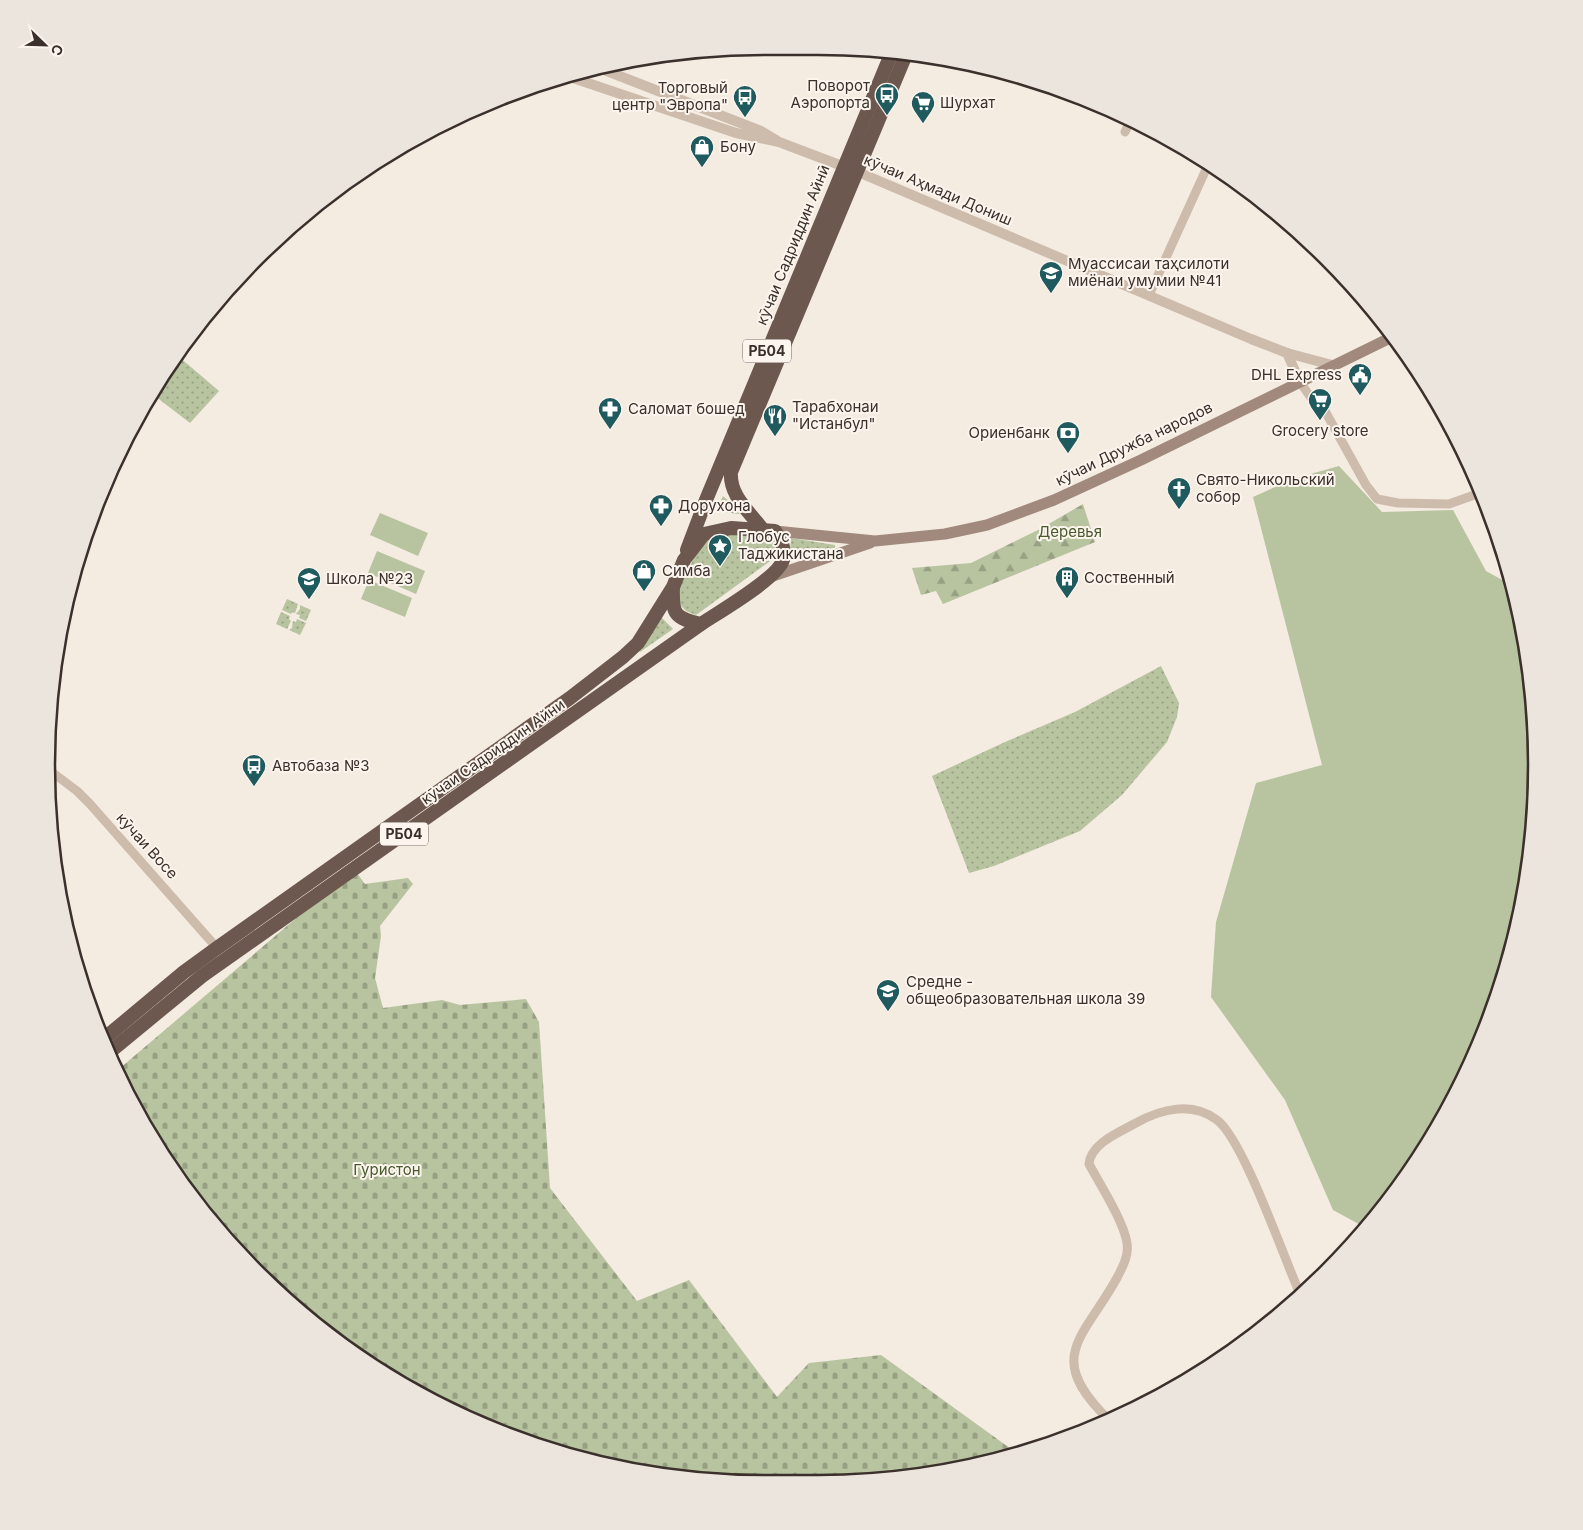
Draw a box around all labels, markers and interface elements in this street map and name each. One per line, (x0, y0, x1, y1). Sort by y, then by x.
north arrow (20, 20, 70, 70)
text: С (48, 42, 67, 58)
place label: Поворот Аэропорта (791, 76, 870, 112)
place label: Торговый центр "Эвропа" (612, 78, 728, 114)
bus stop icon: Поворот Аэропорта (874, 82, 900, 116)
bus stop icon: Торговый центр "Эвропа" (732, 84, 758, 118)
supermarket icon: Шурхат (910, 90, 936, 124)
place label: Шурхат (940, 93, 995, 112)
shop icon: Бону (689, 134, 715, 168)
place label: Бону (720, 137, 757, 156)
street label: кӯчаи Аҳмади Дониш (861, 150, 1015, 229)
street label: кӯчаи Садриддин Айнӣ (752, 162, 833, 328)
place label: Муассисаи таҳсилоти миёнаи умумии №41 (1068, 254, 1229, 290)
school or university icon: Муассисаи таҳсилоти миёнаи умумии №41 (1038, 260, 1064, 294)
road number: РБ04 (743, 340, 791, 362)
public building icon: DHL Express (1347, 362, 1373, 396)
place label: DHL Express (1251, 365, 1342, 384)
supermarket icon: Grocery store (1307, 387, 1333, 421)
pharmacy icon: Саломат бошед (597, 396, 623, 430)
place label: Тарабхонаи "Истанбул" (792, 397, 879, 433)
street label: кӯчаи Дружба народов (1052, 397, 1215, 490)
place label: Саломат бошед (628, 399, 745, 418)
restaurant icon: Тарабхонаи "Истанбул" (762, 403, 788, 437)
bank icon: Ориенбанк (1055, 420, 1081, 454)
place label: Grocery store (1271, 421, 1369, 440)
place label: Ориенбанк (969, 423, 1050, 442)
place label: Свято-Никольский собор (1196, 470, 1335, 506)
church icon: Свято-Никольский собор (1166, 476, 1192, 510)
pharmacy icon: Дорухона (648, 493, 674, 527)
place label: Дорухона (678, 496, 751, 515)
park label: Деревья (1038, 522, 1102, 541)
place label: Глобус Таджикистана (738, 527, 844, 563)
place icon: Глобус Таджикистана (707, 533, 733, 567)
shop icon: Симба (631, 558, 657, 592)
place label: Симба (662, 561, 711, 580)
building icon: Соственный (1054, 565, 1080, 599)
school or university icon: Школа №23 (296, 566, 322, 600)
place label: Соственный (1084, 568, 1175, 587)
place label: Школа №23 (326, 569, 413, 588)
street label: кӯчаи Садриддин Айни (417, 695, 568, 808)
bus stop icon: Автобаза №3 (241, 753, 267, 787)
place label: Автобаза №3 (272, 756, 370, 775)
street label: кӯчаи Восе (113, 809, 182, 883)
road number: РБ04 (380, 822, 428, 846)
place label: Средне - общеобразовательная школа 39 (906, 972, 1145, 1008)
school or university icon: Средне - общеобразовательная школа 39 (875, 978, 901, 1012)
park label: Гуристон (353, 1160, 421, 1179)

